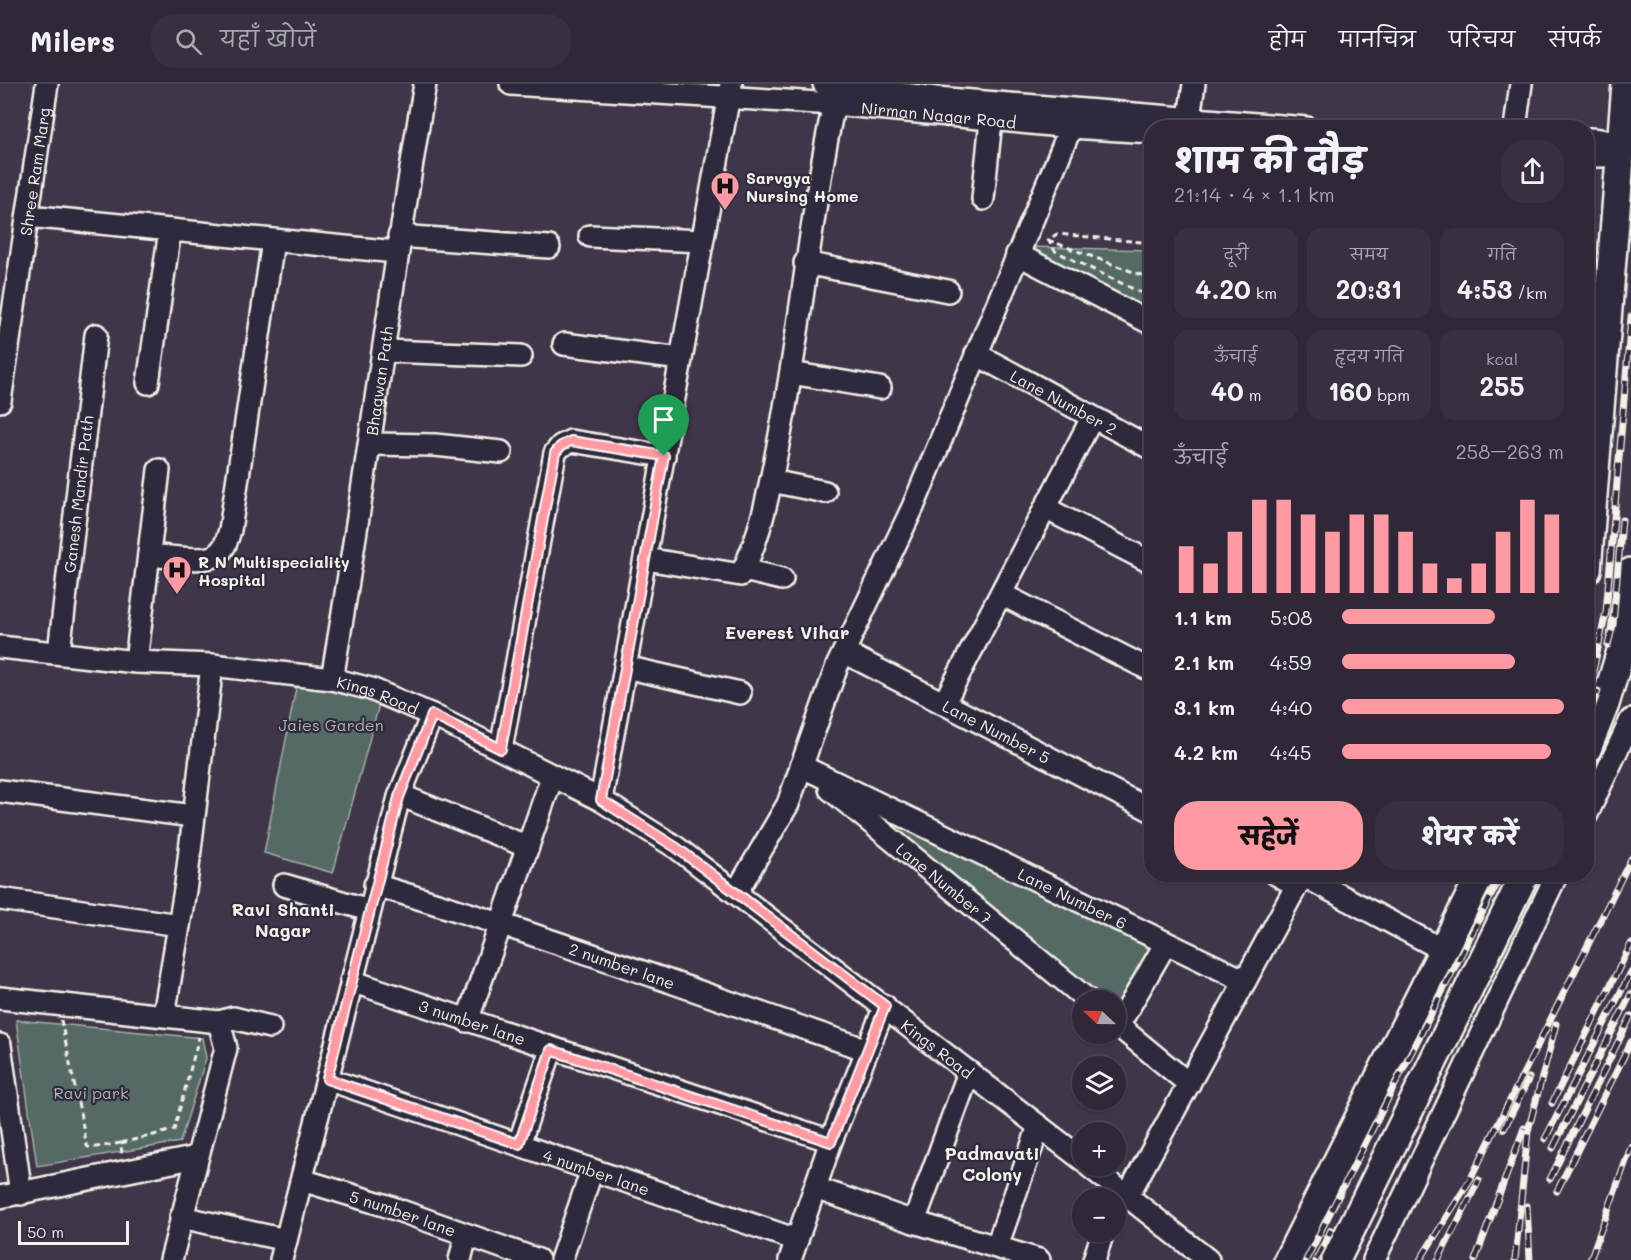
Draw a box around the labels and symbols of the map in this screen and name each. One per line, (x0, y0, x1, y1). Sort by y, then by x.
street label: Nirman Nagar Road (860, 96, 1017, 132)
street label: Shree Ram Marg (14, 106, 54, 237)
place label: Sarvgya Nursing Home (746, 167, 858, 206)
hospital icon: Sarvgya Nursing Home (709, 170, 741, 212)
street label: Bhagwan Path (360, 324, 397, 437)
street label: Lane Number 2 (1007, 364, 1121, 439)
pin (638, 394, 689, 456)
street label: Ganesh Mandir Path (58, 414, 97, 574)
place label: R N Multispeciality Hospital (198, 551, 350, 590)
hospital icon: R N Multispeciality Hospital (161, 554, 193, 596)
district label: Everest Vihar (725, 620, 849, 644)
street label: Kings Road (335, 670, 422, 719)
street label: Lane Number 5 (939, 694, 1054, 767)
park label: Jaies Garden (278, 714, 384, 735)
street label: Lane Number 7 (892, 837, 997, 928)
street label: Lane Number 6 (1015, 862, 1131, 933)
district label: Ravi Shanti Nagar (231, 897, 335, 942)
street label: 2 number lane (567, 937, 678, 993)
north arrow (1072, 990, 1126, 1044)
street label: 3 number lane (416, 994, 528, 1049)
street label: Kings Road (897, 1014, 978, 1083)
park label: Ravi park (53, 1082, 129, 1103)
district label: Padmavati Colony (945, 1141, 1039, 1186)
street label: 4 number lane (541, 1143, 653, 1199)
street label: 5 number lane (347, 1185, 459, 1240)
scale bar (18, 1218, 129, 1246)

